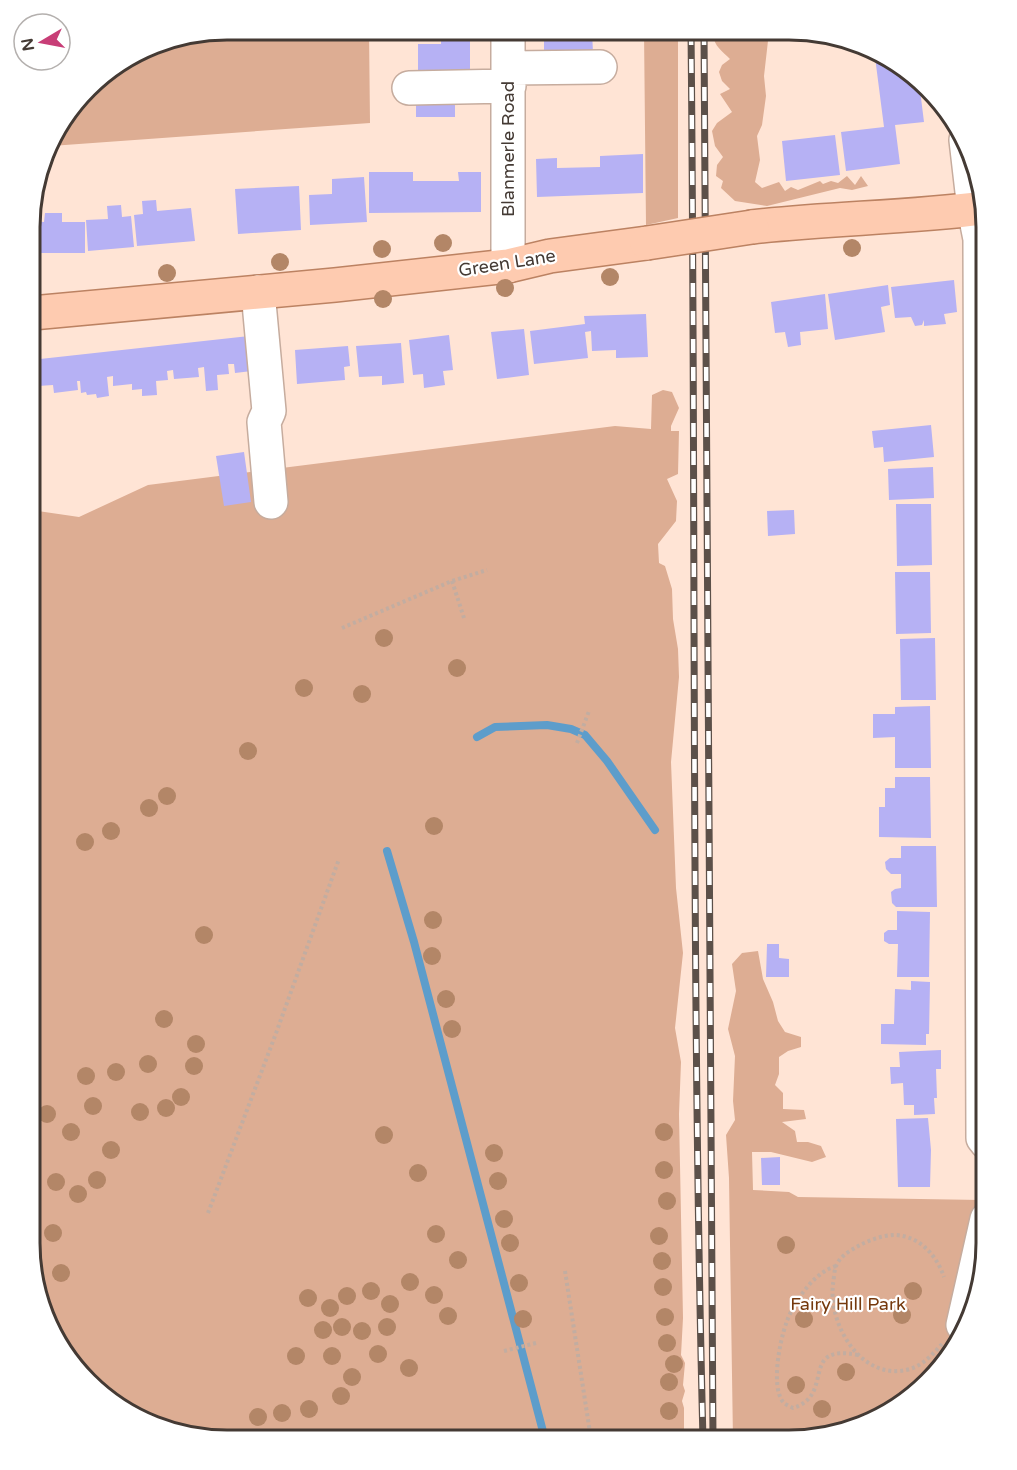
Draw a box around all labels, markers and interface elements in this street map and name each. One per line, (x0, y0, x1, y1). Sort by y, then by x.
north arrow (12, 12, 72, 72)
text: N (17, 36, 39, 52)
street label: Blanmerle Road (497, 81, 519, 217)
street label: Green Lane (457, 244, 557, 282)
park label: Fairy Hill Park (790, 1293, 906, 1315)

